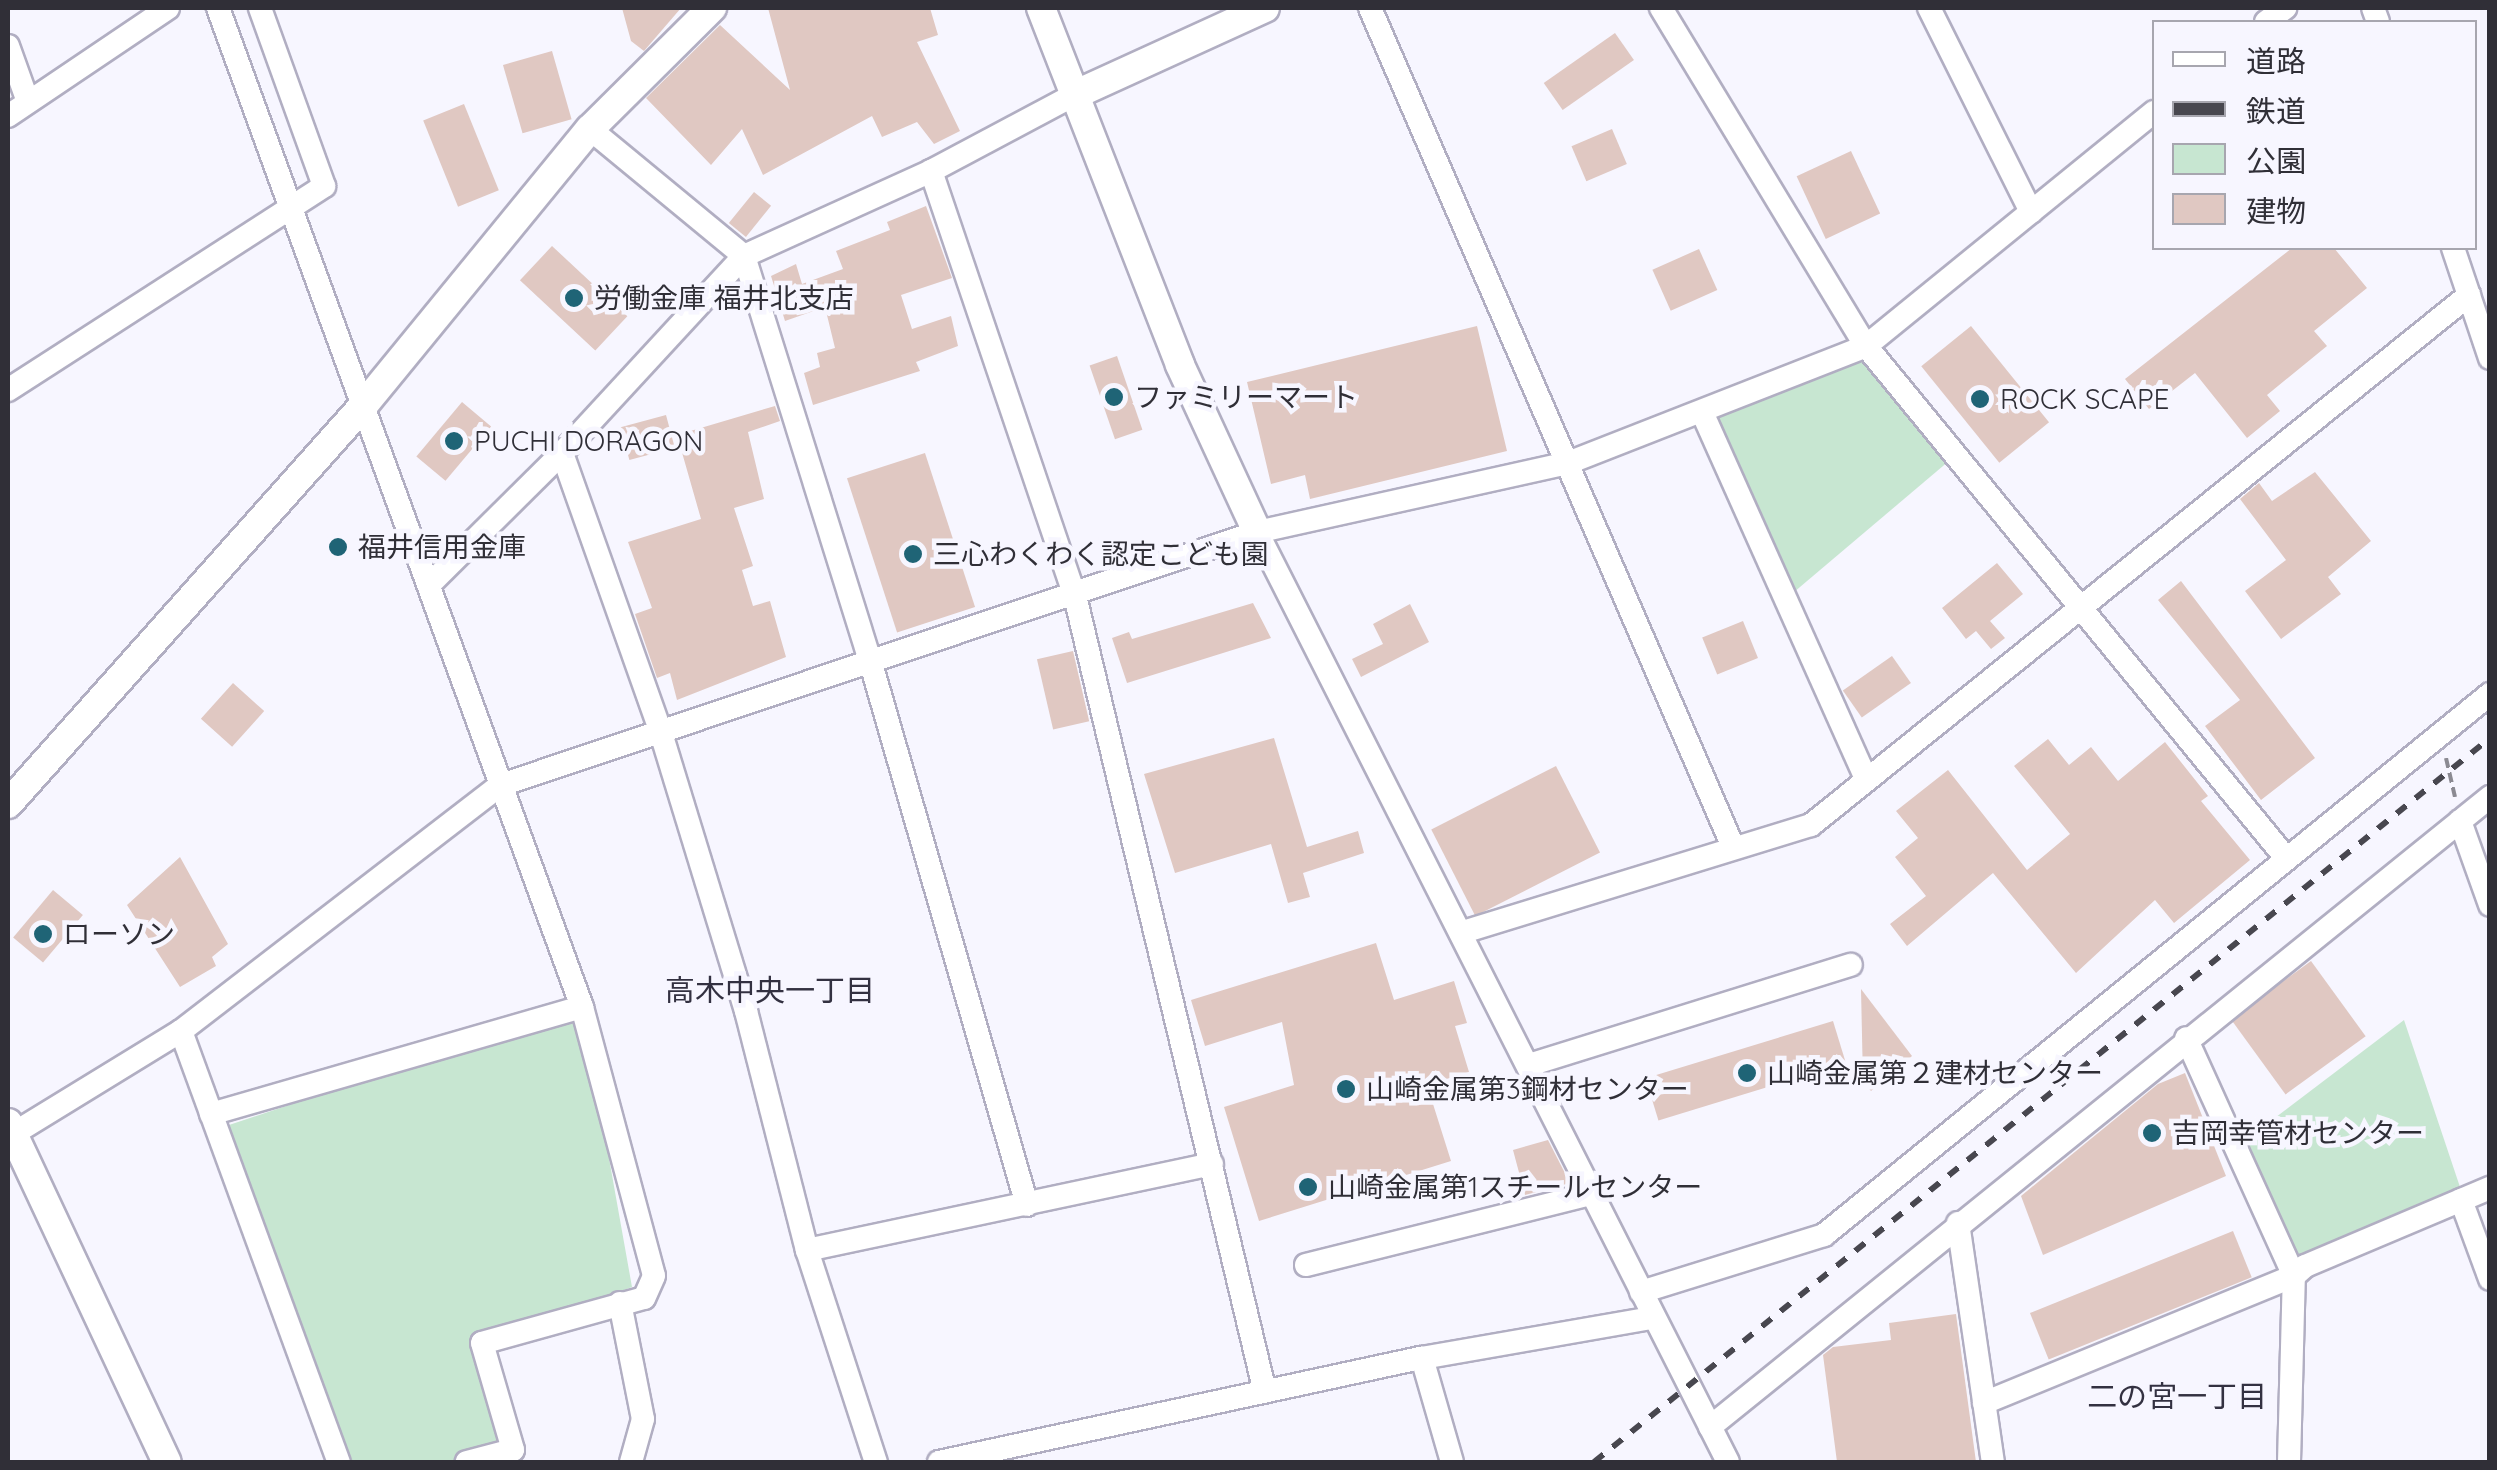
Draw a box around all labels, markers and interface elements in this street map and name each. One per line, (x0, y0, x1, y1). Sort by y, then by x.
legend (2152, 20, 2477, 250)
text: 道路 (2246, 42, 2306, 80)
text: 鉄道 (2246, 92, 2306, 130)
text: 公園 (2246, 142, 2306, 180)
text: 建物 (2246, 192, 2306, 230)
place label: 労働金庫 福井北支店 (594, 281, 854, 315)
marker: 労働金庫 福井北支店 (563, 287, 585, 309)
place label: ファミリーマート (1134, 380, 1358, 414)
place label: ROCK SCAPE (2000, 382, 2169, 416)
marker: ファミリーマート (1103, 386, 1125, 408)
marker: ROCK SCAPE (1969, 388, 1991, 410)
place label: PUCHI DORAGON (474, 424, 703, 458)
marker: PUCHI DORAGON (443, 430, 465, 452)
place label: 福井信用金庫 (358, 530, 526, 564)
marker: 福井信用金庫 (327, 536, 349, 558)
place label: 三心わくわく認定こども園 (933, 537, 1269, 571)
marker: 三心わくわく認定こども園 (902, 543, 924, 565)
place label: ローソン (63, 917, 175, 951)
marker: ローソン (32, 923, 54, 945)
district label: 高木中央一丁目 (665, 972, 875, 1008)
place label: 山崎金属第２建材センター (1767, 1056, 2103, 1090)
marker: 山崎金属第２建材センター (1736, 1062, 1758, 1084)
place label: 山崎金属第3鋼材センター (1366, 1072, 1689, 1106)
marker: 山崎金属第3鋼材センター (1335, 1078, 1357, 1100)
place label: 吉岡幸管材センター (2172, 1116, 2424, 1150)
marker: 吉岡幸管材センター (2141, 1122, 2163, 1144)
place label: 山崎金属第1スチールセンター (1328, 1170, 1702, 1204)
marker: 山崎金属第1スチールセンター (1297, 1176, 1319, 1198)
district label: 二の宮一丁目 (2087, 1378, 2267, 1414)

